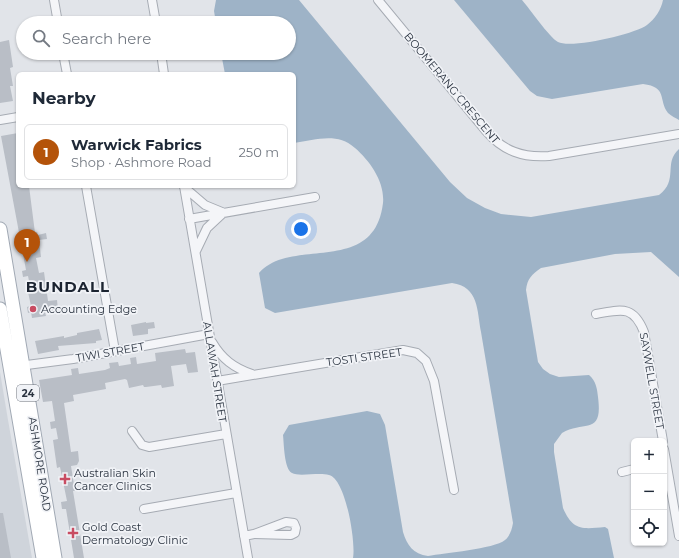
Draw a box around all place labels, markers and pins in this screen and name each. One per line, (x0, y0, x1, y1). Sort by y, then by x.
pin: 1 (14, 229, 40, 262)
place label: Accounting Edge (41, 302, 137, 316)
marker: Accounting Edge (28, 304, 38, 314)
place label: Australian Skin Cancer Clinics (74, 466, 156, 493)
marker: Australian Skin Cancer Clinics (59, 473, 71, 485)
place label: Gold Coast Dermatology Clinic (82, 520, 188, 547)
marker: Gold Coast Dermatology Clinic (67, 527, 79, 539)

